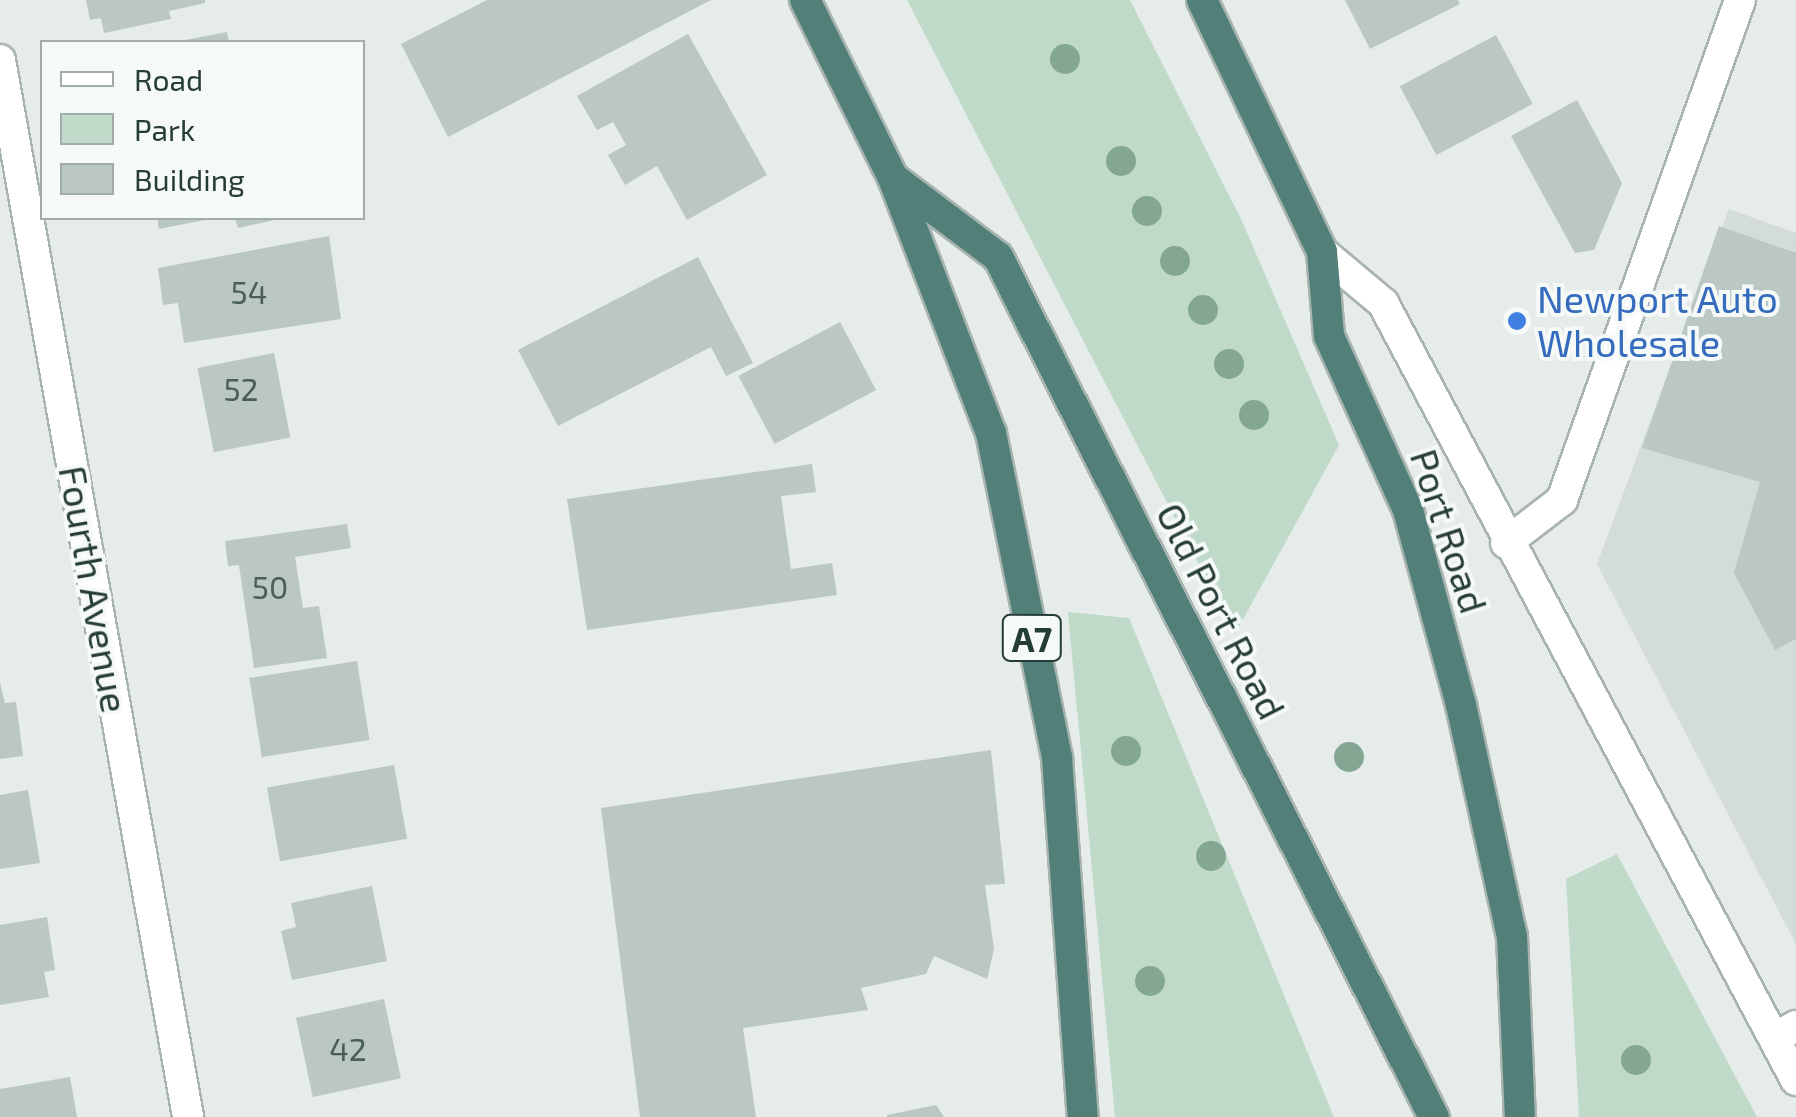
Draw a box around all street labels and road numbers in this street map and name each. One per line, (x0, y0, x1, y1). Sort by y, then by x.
street label: Port Road (1401, 443, 1497, 619)
street label: Fourth Avenue (50, 462, 138, 716)
street label: Old Port Road (1147, 495, 1295, 727)
road number: A7 (1000, 608, 1064, 668)

